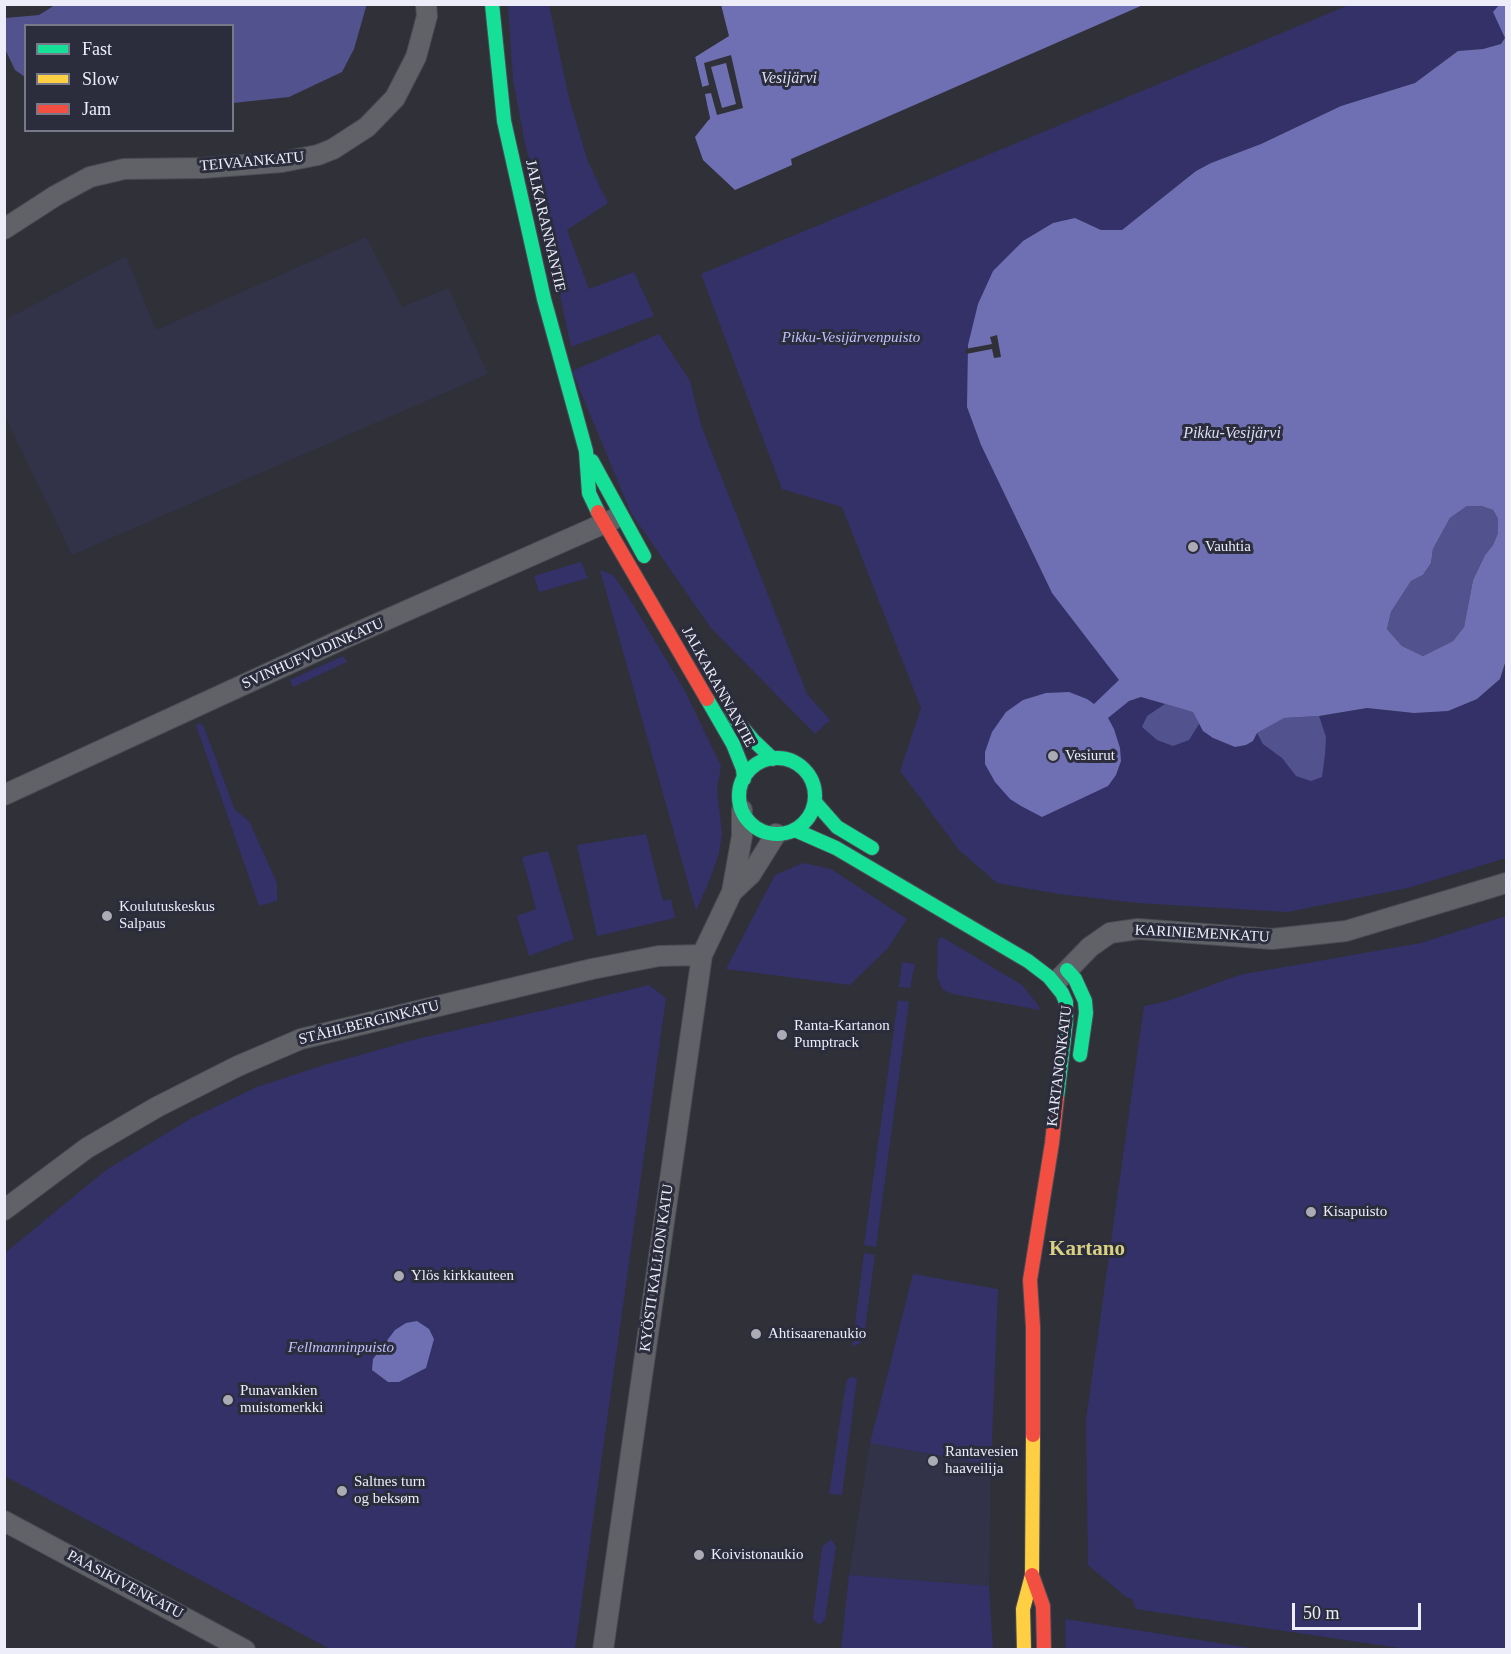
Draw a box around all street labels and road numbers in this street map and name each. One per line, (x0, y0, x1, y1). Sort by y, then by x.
street label: TEIVAANKATU (199, 148, 305, 176)
street label: JALKARANNANTIE (521, 158, 569, 294)
street label: SVINHUFVUDINKATU (239, 615, 387, 693)
street label: JALKARANNANTIE (677, 624, 759, 750)
street label: KARINIEMENKATU (1134, 921, 1270, 947)
street label: STÅHLBERGINKATU (297, 997, 441, 1049)
street label: KARTANONKATU (1044, 1004, 1076, 1128)
street label: KYÖSTI KALLION KATU (636, 1183, 678, 1353)
street label: PAASIKIVENKATU (64, 1547, 186, 1623)

